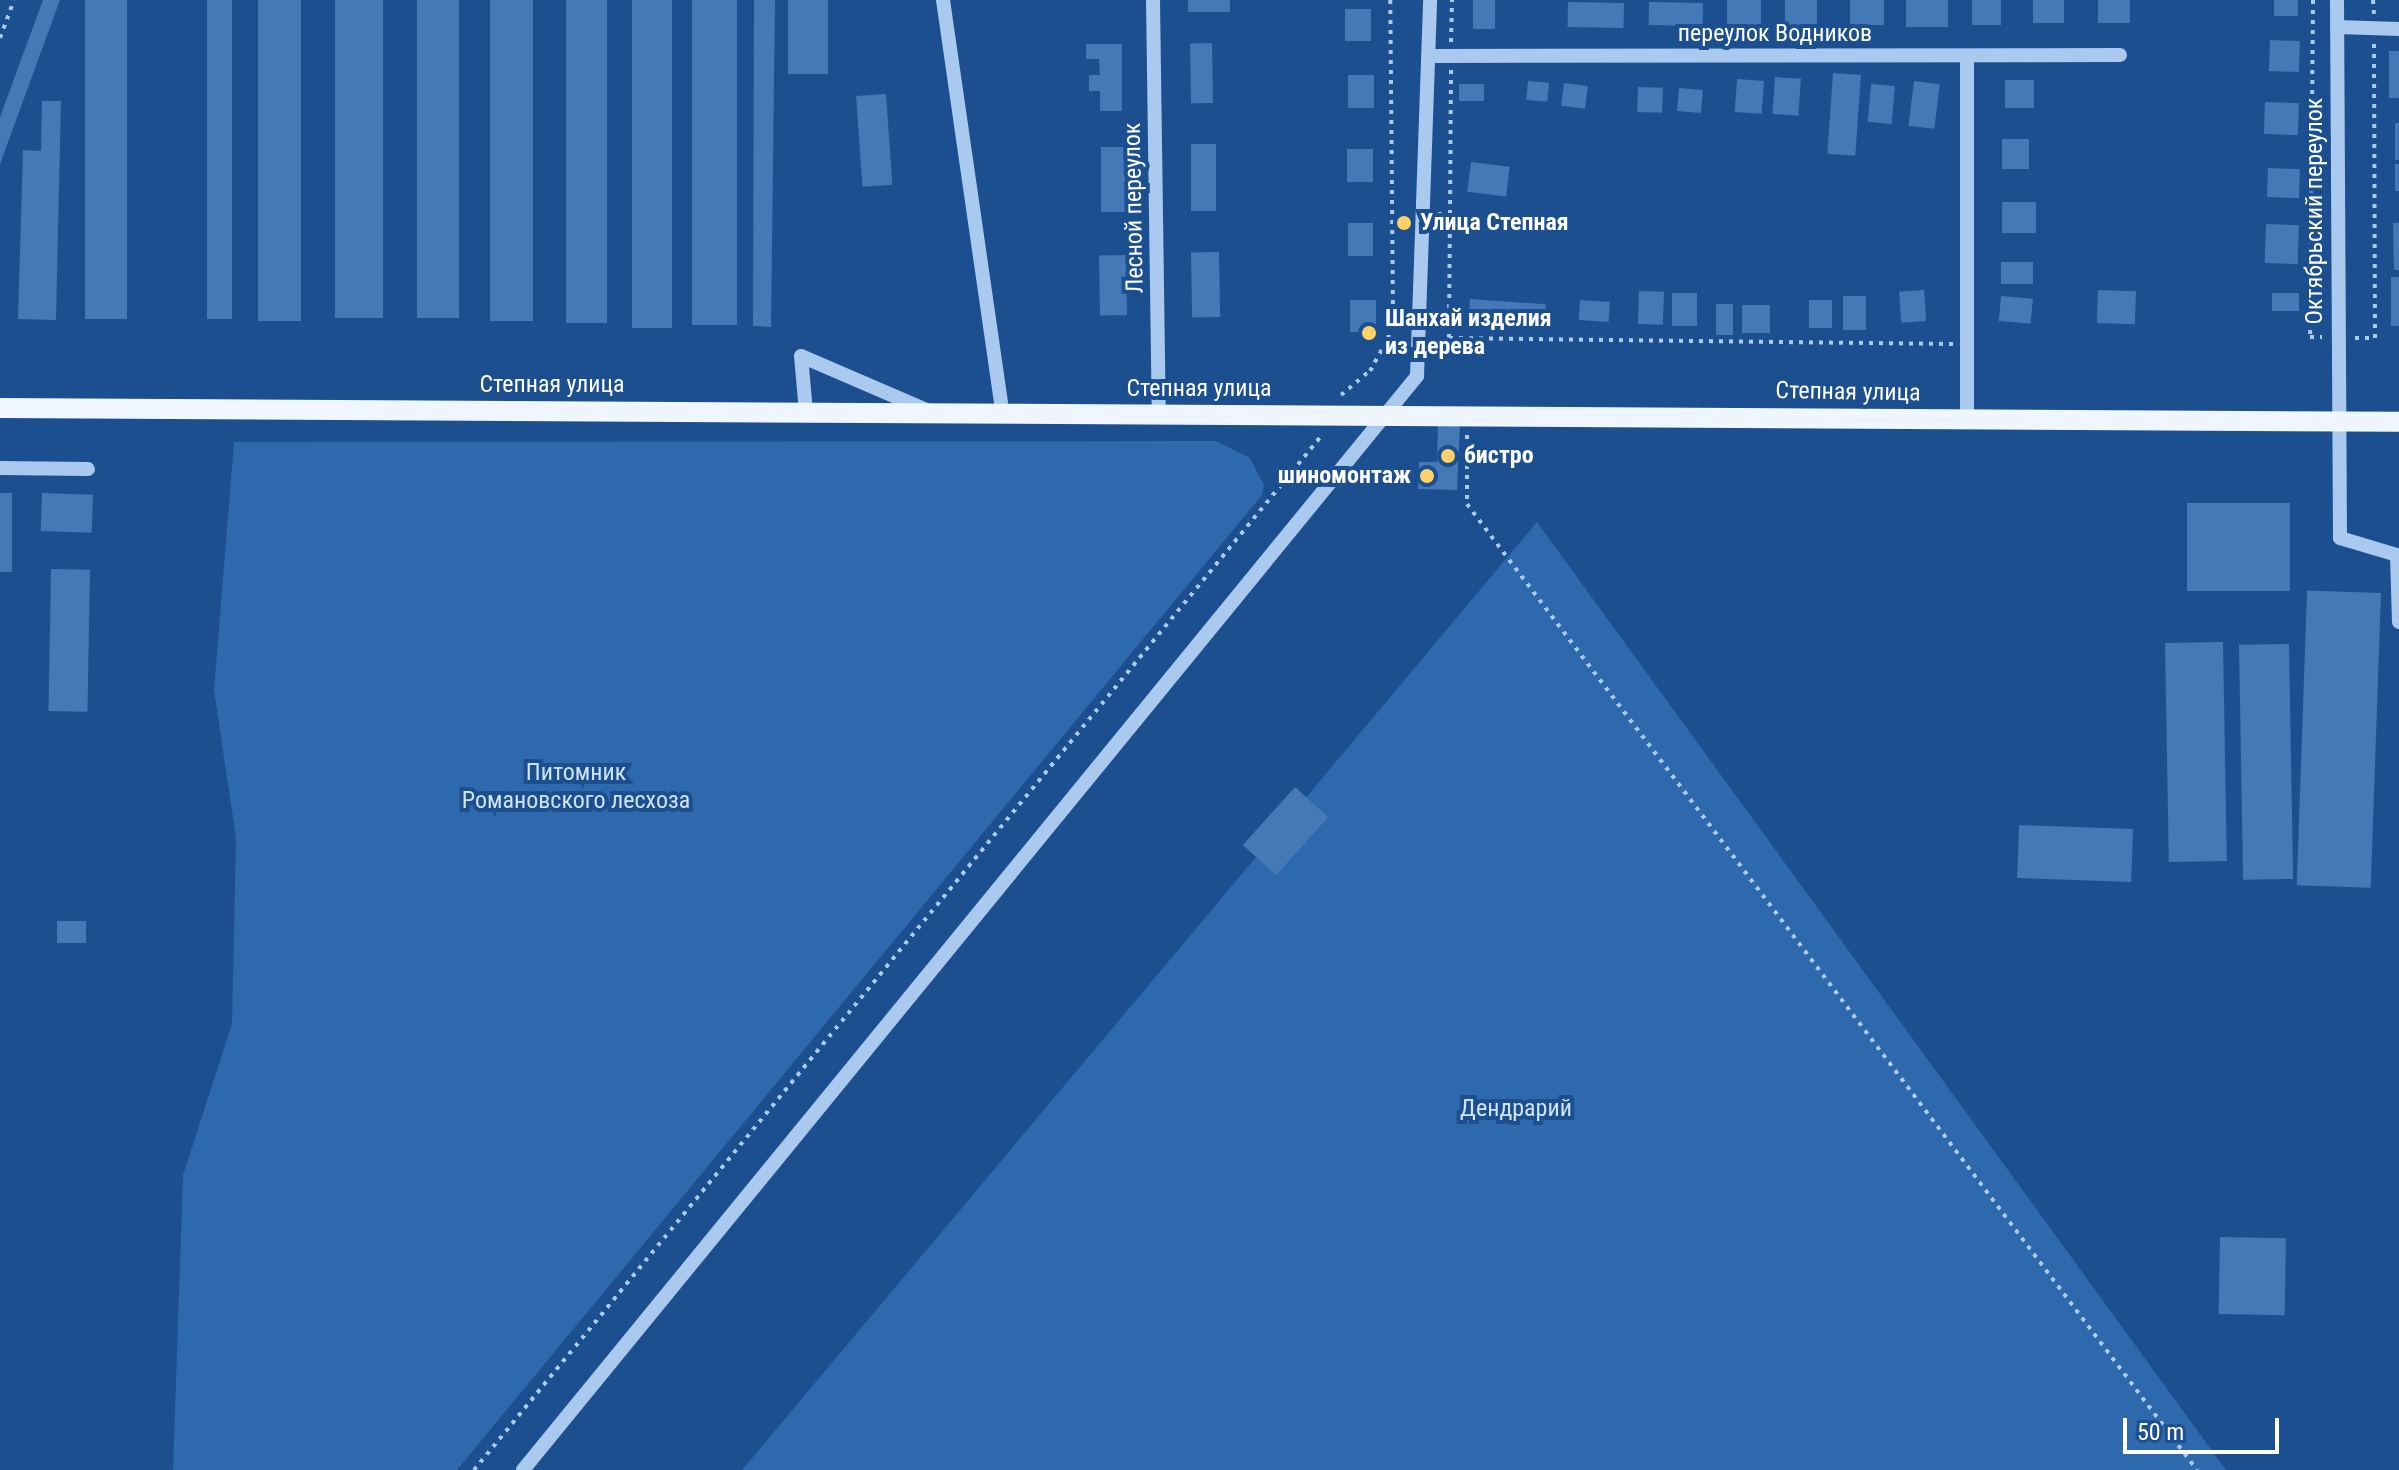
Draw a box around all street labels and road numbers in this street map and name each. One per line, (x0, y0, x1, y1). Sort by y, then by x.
street label: переулок Водников (1678, 20, 1872, 48)
street label: Октябрьский переулок (2301, 98, 2329, 324)
street label: Лесной переулок (1118, 122, 1150, 294)
street label: Степная улица (479, 371, 625, 399)
street label: Степная улица (1126, 375, 1272, 403)
street label: Степная улица (1775, 376, 1921, 408)

